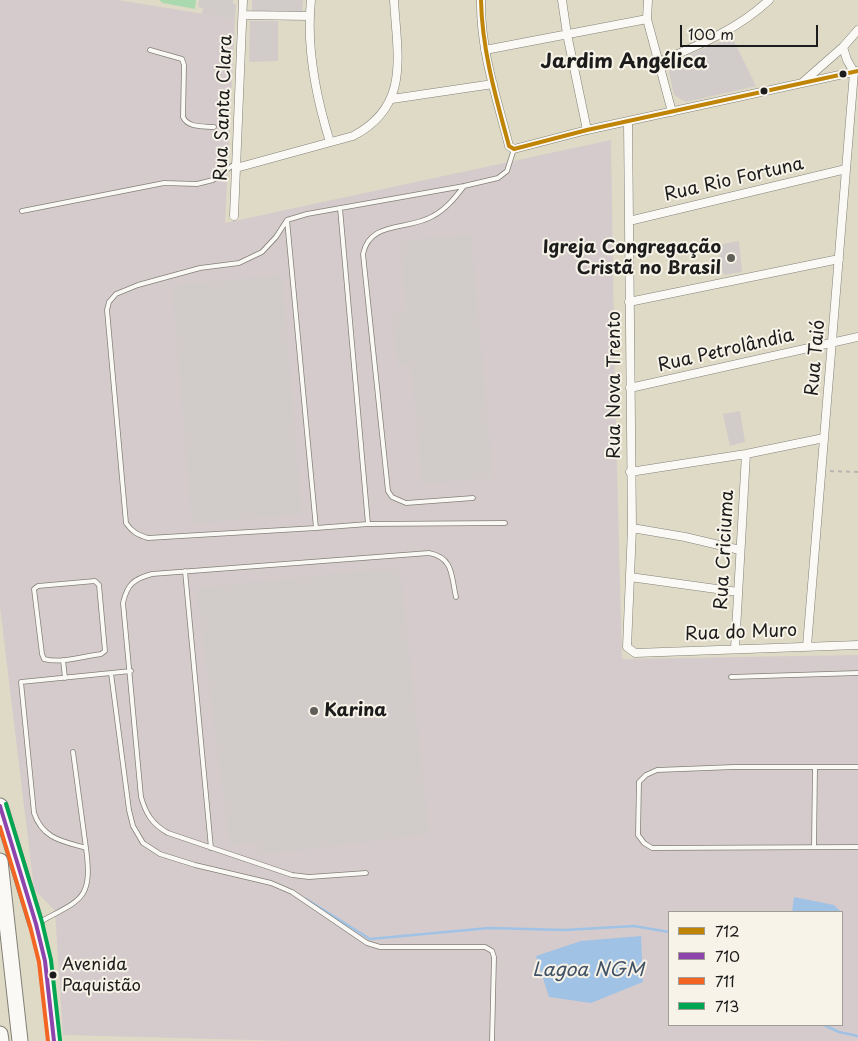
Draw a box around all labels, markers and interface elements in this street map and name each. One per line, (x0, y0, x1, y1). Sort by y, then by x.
scale bar (683, 15, 820, 47)
text: 100 m (688, 22, 734, 45)
street label: Rua Santa Clara (211, 34, 237, 182)
district label: Jardim Angélica (541, 50, 707, 74)
unlabelled marker (838, 69, 848, 79)
unlabelled marker (759, 86, 769, 96)
street label: Rua Rio Fortuna (662, 153, 806, 207)
place label: Igreja Congregação Cristã no Brasil (543, 237, 721, 280)
marker: Igreja Congregação Cristã no Brasil (725, 252, 737, 264)
street label: Rua Nova Trento (604, 311, 626, 459)
street label: Rua Taió (802, 319, 830, 397)
street label: Rua Petrolândia (656, 325, 796, 377)
street label: Rua Criciuma (711, 490, 739, 610)
street label: Rua do Muro (685, 620, 797, 646)
place label: Karina (324, 700, 387, 722)
marker: Karina (308, 705, 320, 717)
legend (668, 911, 843, 1026)
text: 712 (715, 919, 740, 942)
text: 710 (715, 944, 740, 967)
place label: Avenida Paquistão (62, 955, 141, 995)
water label: Lagoa NGM (532, 960, 644, 982)
text: 711 (715, 969, 735, 992)
marker: Avenida Paquistão (48, 970, 58, 980)
text: 713 (715, 994, 739, 1017)

